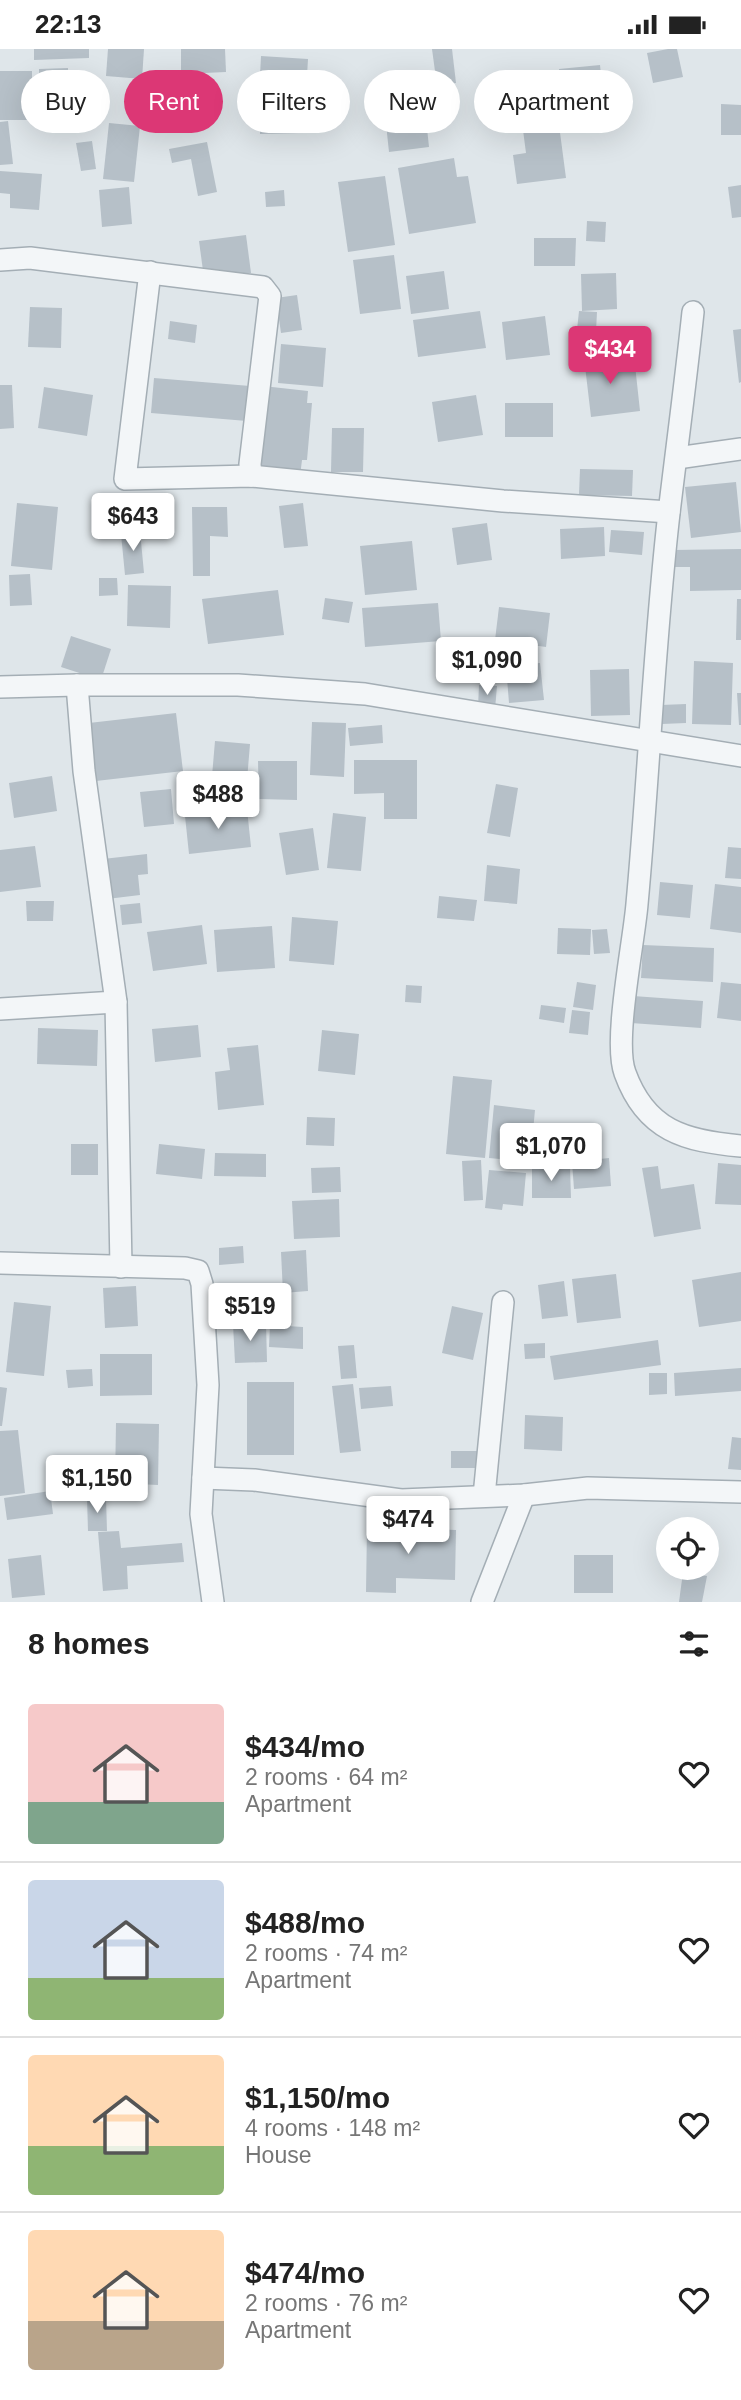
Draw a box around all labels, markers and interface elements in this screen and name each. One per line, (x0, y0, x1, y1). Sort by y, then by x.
text: 22:13 (35, 9, 102, 39)
chip: Buy (21, 70, 110, 133)
chip: Rent (124, 70, 223, 133)
chip: Filters (237, 70, 350, 133)
chip: New (364, 70, 460, 133)
chip: Apartment (474, 70, 633, 133)
pin: $434 (569, 327, 651, 386)
text: $434 (584, 336, 636, 362)
pin: $643 (92, 493, 174, 553)
text: $643 (107, 503, 159, 529)
pin: $1,090 (430, 637, 544, 697)
text: $1,090 (452, 647, 522, 673)
pin: $488 (177, 771, 259, 831)
text: $488 (192, 781, 244, 807)
pin: $1,070 (494, 1123, 608, 1183)
text: $1,070 (516, 1133, 586, 1159)
pin: $519 (209, 1283, 291, 1343)
text: $519 (224, 1293, 276, 1319)
pin: $1,150 (40, 1455, 154, 1515)
text: $1,150 (62, 1465, 132, 1491)
pin: $474 (367, 1497, 449, 1556)
text: $474 (382, 1506, 434, 1532)
map controls (656, 1517, 719, 1580)
button: locate (656, 1517, 719, 1580)
icon: filters (675, 1625, 713, 1663)
text: 8 homes (28, 1627, 150, 1660)
text: $434/mo (245, 1730, 365, 1763)
icon: home (84, 1732, 168, 1816)
icon: heart (675, 1755, 713, 1793)
text: 2 rooms · 64 m² (245, 1764, 407, 1790)
text: Apartment (245, 1791, 351, 1817)
text: $488/mo (245, 1906, 365, 1939)
icon: home (84, 1908, 168, 1992)
icon: heart (675, 1931, 713, 1969)
text: 2 rooms · 74 m² (245, 1940, 407, 1966)
text: Apartment (245, 1967, 351, 1993)
text: $1,150/mo (245, 2081, 390, 2114)
icon: home (84, 2083, 168, 2167)
icon: heart (675, 2106, 713, 2144)
text: 4 rooms · 148 m² (245, 2115, 420, 2141)
text: House (245, 2142, 311, 2168)
text: $474/mo (245, 2256, 365, 2289)
icon: home (84, 2258, 168, 2342)
icon: heart (675, 2281, 713, 2319)
text: 2 rooms · 76 m² (245, 2290, 407, 2316)
text: Apartment (245, 2317, 351, 2343)

